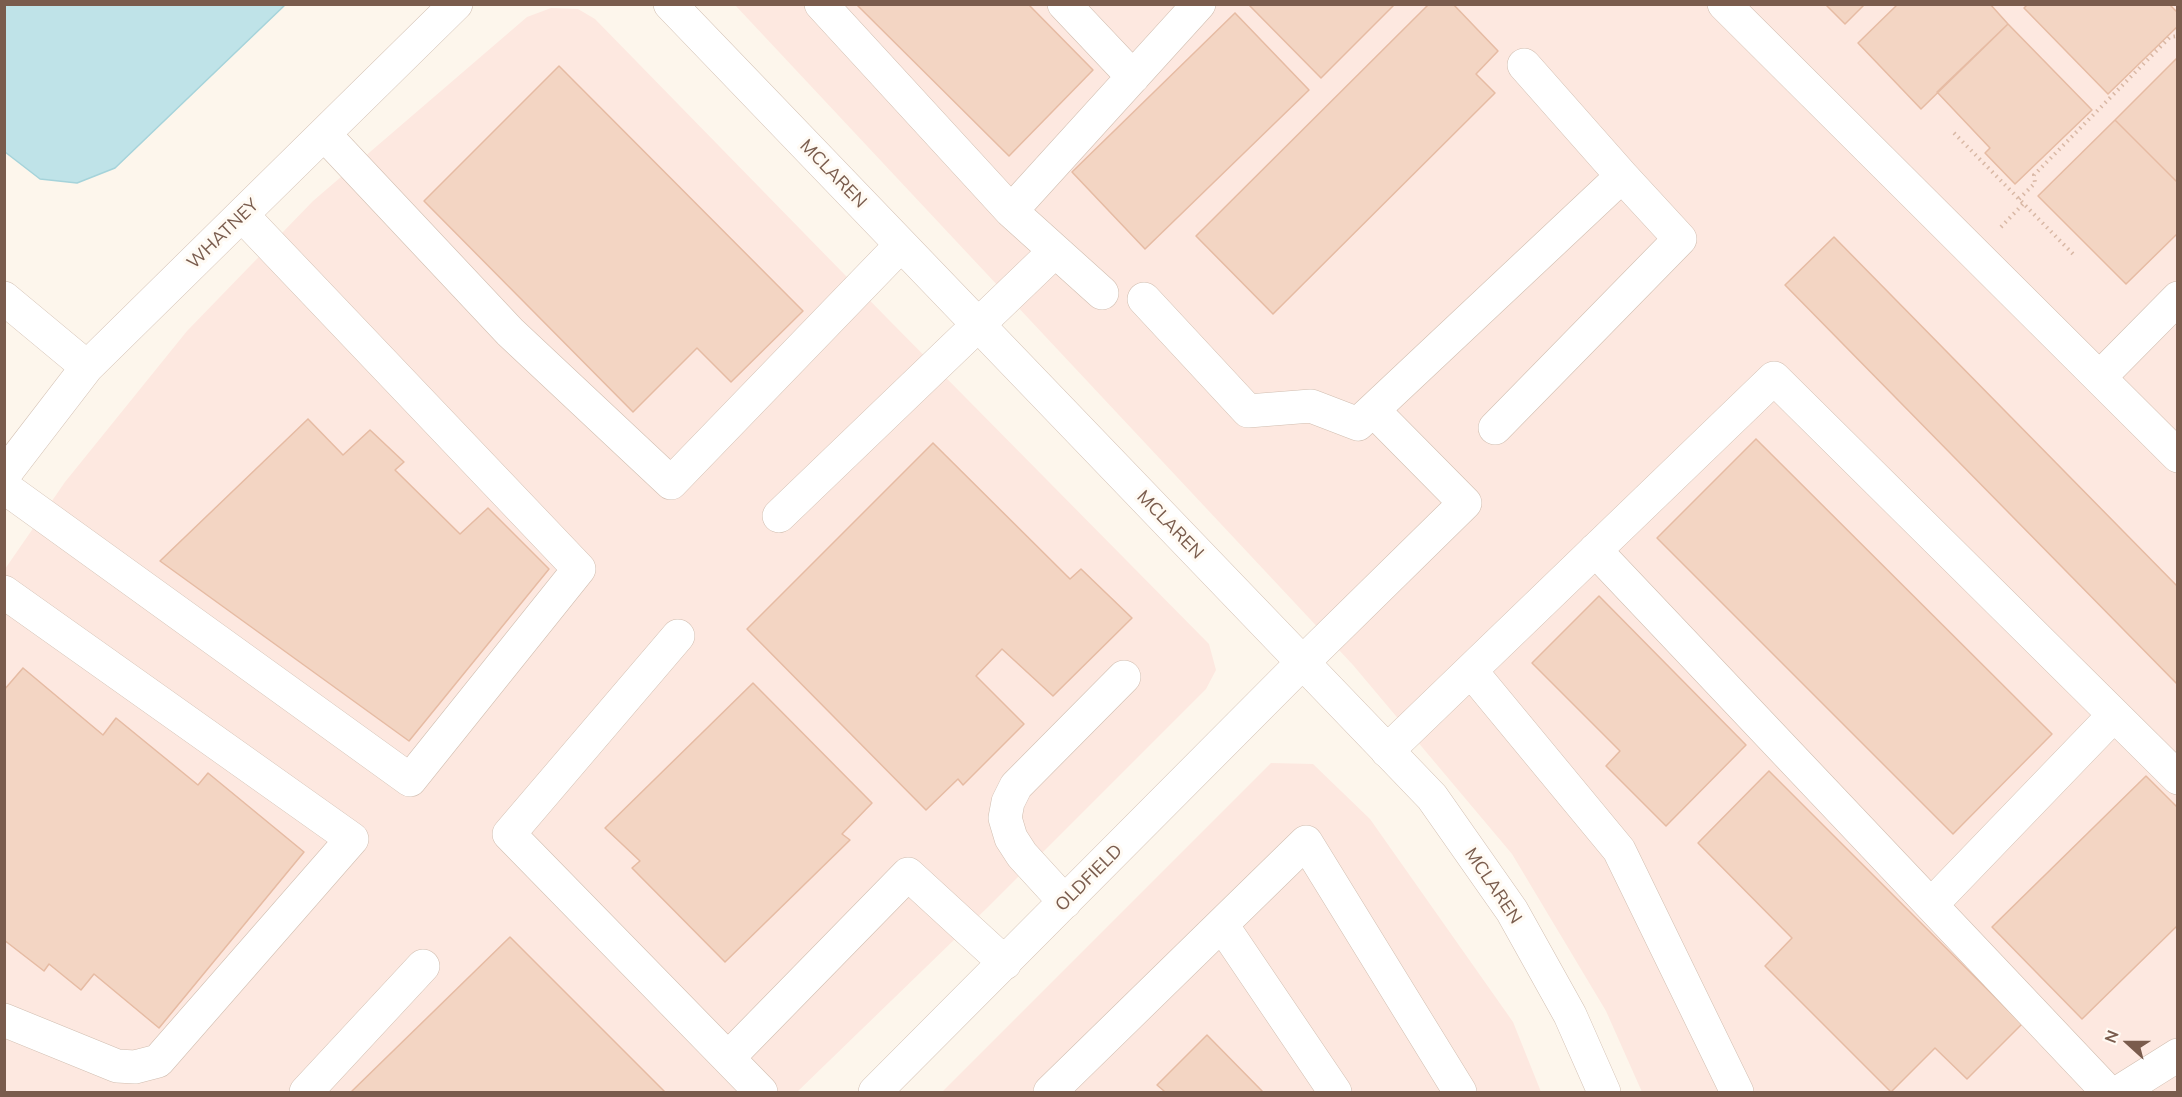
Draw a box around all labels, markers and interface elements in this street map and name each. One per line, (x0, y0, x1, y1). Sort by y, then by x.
street label: MCLAREN (795, 135, 871, 213)
street label: WHATNEY (183, 194, 263, 274)
street label: MCLAREN (1132, 486, 1208, 564)
street label: OLDFIELD (1051, 840, 1127, 916)
street label: MCLAREN (1460, 844, 1526, 928)
north arrow (2098, 1013, 2158, 1073)
text: N (2100, 1027, 2123, 1046)

